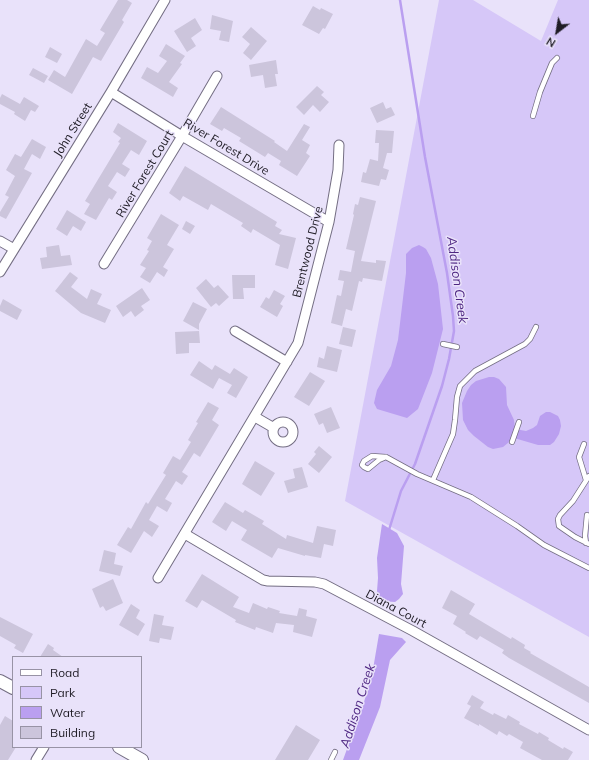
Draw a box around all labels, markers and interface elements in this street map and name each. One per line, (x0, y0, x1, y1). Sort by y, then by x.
north arrow (537, 12, 577, 52)
text: N (544, 34, 558, 50)
street label: John Street (51, 100, 95, 160)
street label: River Forest Drive (180, 116, 272, 178)
street label: River Forest Court (113, 128, 177, 220)
street label: Brentwood Drive (290, 205, 326, 299)
water label: Addison Creek (443, 236, 471, 324)
street label: Diana Court (363, 587, 429, 631)
legend (12, 656, 142, 748)
water label: Addison Creek (337, 662, 379, 750)
text: Road (50, 665, 79, 680)
text: Park (50, 685, 75, 700)
text: Water (50, 705, 85, 720)
text: Building (50, 725, 95, 740)

